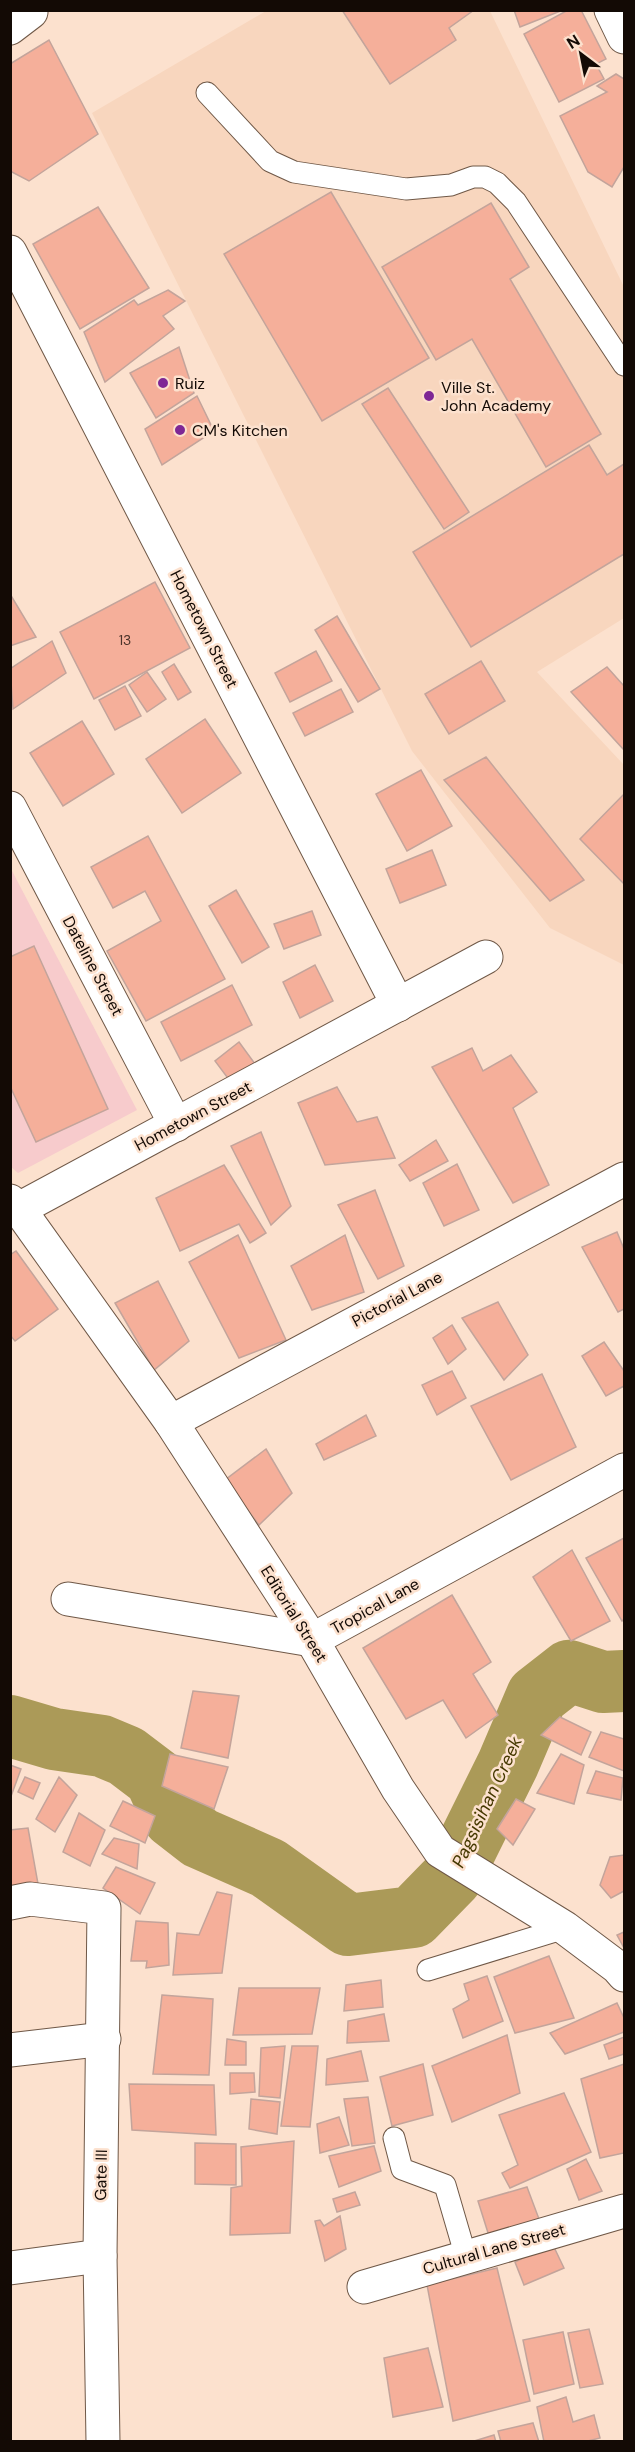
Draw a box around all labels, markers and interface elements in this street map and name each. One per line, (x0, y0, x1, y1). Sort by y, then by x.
north arrow (551, 24, 611, 84)
text: N (563, 30, 584, 54)
place label: Ruiz (175, 373, 205, 394)
marker: Ruiz (156, 376, 170, 390)
place label: Ville St. John Academy (441, 377, 551, 416)
marker: Ville St. John Academy (422, 389, 436, 403)
place label: CM's Kitchen (192, 420, 288, 441)
marker: CM's Kitchen (173, 423, 187, 437)
street label: Hometown Street (165, 566, 243, 692)
house number: 13 (119, 631, 131, 649)
street label: Dateline Street (58, 913, 128, 1019)
street label: Hometown Street (131, 1076, 255, 1156)
street label: Pictorial Lane (348, 1266, 446, 1332)
street label: Editorial Street (256, 1562, 332, 1666)
street label: Tropical Lane (327, 1573, 423, 1639)
water label: Pagsisihan Creek (446, 1732, 528, 1871)
street label: Gate III (90, 2149, 112, 2201)
street label: Cultural Lane Street (420, 2219, 568, 2279)

